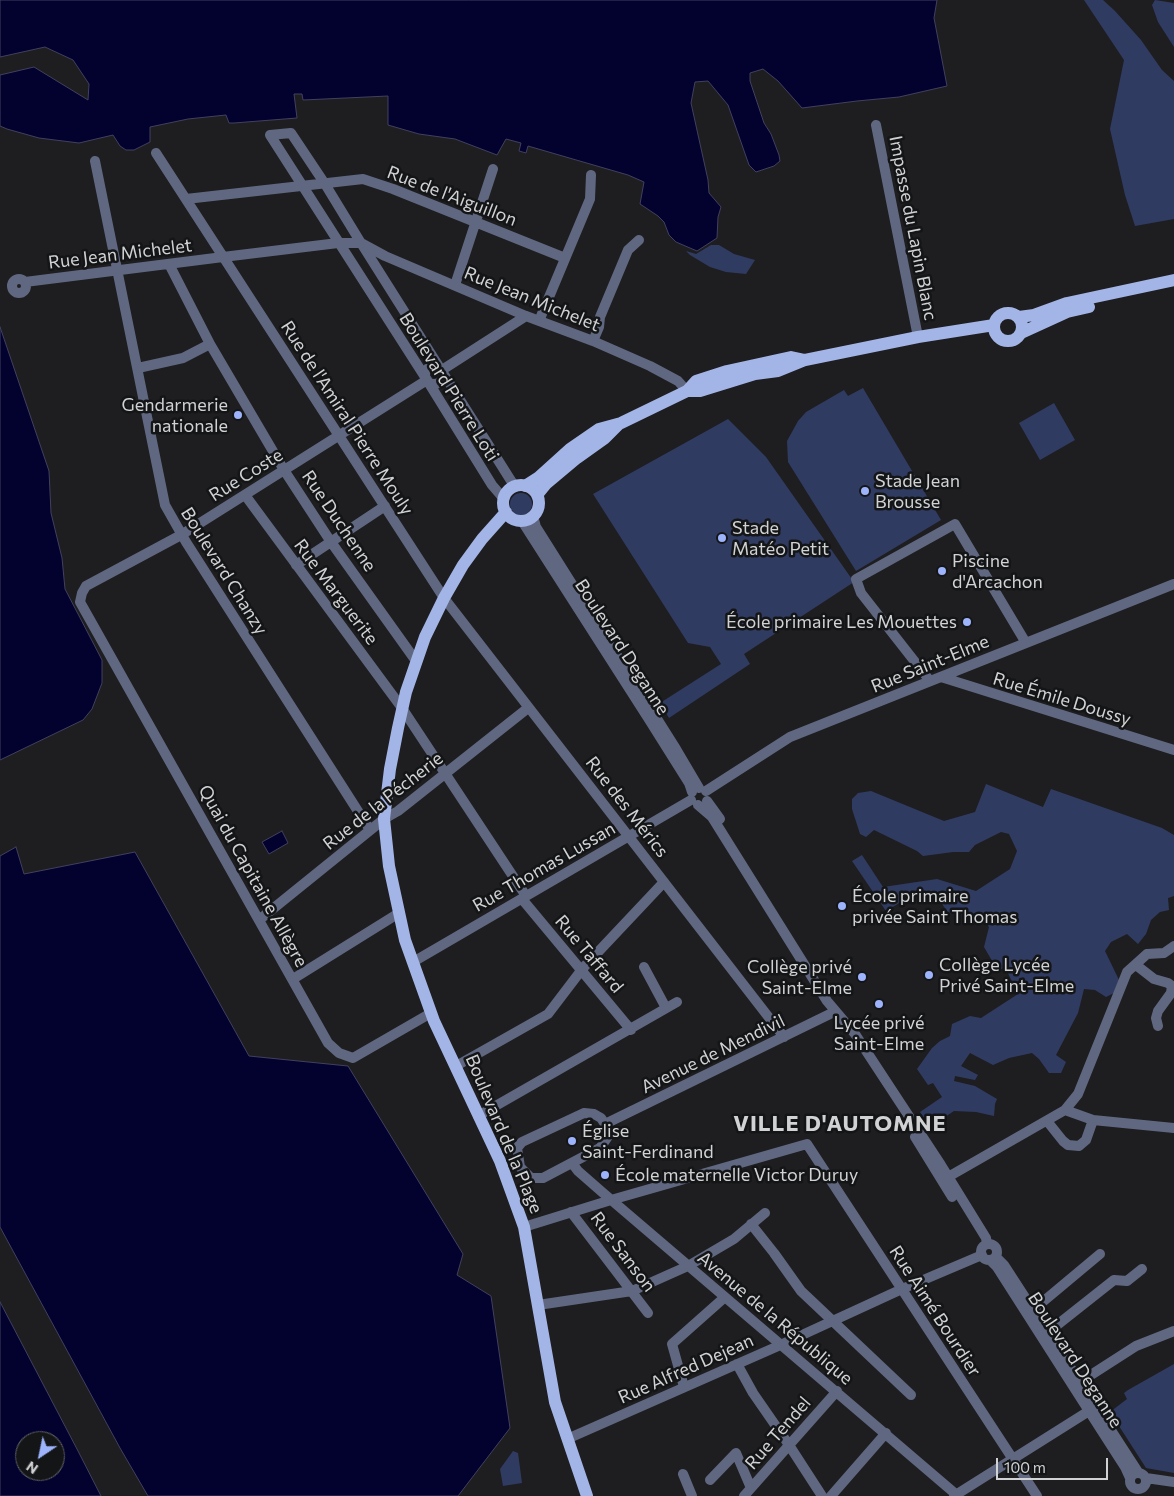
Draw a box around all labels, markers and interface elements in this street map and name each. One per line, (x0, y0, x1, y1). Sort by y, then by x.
street label: Impasse du Lapin Blanc (885, 134, 941, 322)
street label: Rue de l'Aiguillon (384, 161, 520, 231)
street label: Rue Jean Michelet (47, 234, 193, 274)
street label: Rue Jean Michelet (461, 262, 603, 336)
street label: Boulevard Pierre Loti (395, 309, 503, 465)
street label: Rue de l'Amiral Pierre Mouly (276, 317, 418, 519)
place label: Gendarmerie nationale (121, 394, 228, 436)
marker: Gendarmerie nationale (232, 409, 244, 421)
street label: Rue Coste (205, 444, 287, 506)
street label: Rue Duchenne (297, 466, 381, 576)
place label: Stade Jean Brousse (875, 470, 960, 512)
marker: Stade Jean Brousse (859, 485, 871, 497)
street label: Boulevard Chanzy (176, 503, 272, 639)
place label: Stade Matéo Petit (732, 517, 829, 560)
marker: Stade Matéo Petit (716, 532, 728, 544)
street label: Rue Marguerite (289, 535, 383, 649)
place label: Piscine d'Arcachon (952, 550, 1043, 592)
marker: Piscine d'Arcachon (936, 565, 948, 577)
street label: Boulevard Deganne (570, 575, 674, 719)
place label: École primaire Les Mouettes (726, 611, 957, 633)
marker: École primaire Les Mouettes (961, 616, 973, 628)
street label: Rue Saint-Elme (868, 631, 992, 697)
street label: Rue Émile Doussy (990, 668, 1134, 730)
street label: Rue de la Pécherie (319, 747, 447, 855)
street label: Rue des Mérics (581, 752, 673, 862)
street label: Quai du Capitaine Allègre (194, 781, 312, 971)
street label: Rue Thomas Lussan (469, 817, 619, 917)
place label: École primaire privée Saint Thomas (852, 885, 1017, 928)
marker: École primaire privée Saint Thomas (836, 900, 848, 912)
street label: Rue Taffard (550, 911, 628, 997)
place label: Collège Lycée Privé Saint-Elme (939, 954, 1074, 996)
place label: Collège privé Saint-Elme (747, 956, 852, 999)
marker: Collège Lycée Privé Saint-Elme (923, 969, 935, 981)
marker: Collège privé Saint-Elme (856, 971, 868, 983)
marker: Lycée privé Saint-Elme (873, 998, 885, 1010)
street label: Avenue de Mendivil (638, 1010, 788, 1098)
place label: Lycée privé Saint-Elme (833, 1012, 925, 1054)
street label: Boulevard de la Plage (461, 1051, 547, 1217)
district label: VILLE D'AUTOMNE (731, 1111, 949, 1137)
place label: Église Saint-Ferdinand (582, 1120, 714, 1162)
marker: Église Saint-Ferdinand (566, 1135, 578, 1147)
place label: École maternelle Victor Duruy (615, 1164, 858, 1186)
marker: École maternelle Victor Duruy (599, 1169, 611, 1181)
street label: Rue Sanson (586, 1208, 660, 1296)
street label: Rue Aimé Bourdier (885, 1242, 985, 1380)
street label: Avenue de la République (693, 1247, 857, 1389)
street label: Boulevard Deganne (1023, 1288, 1127, 1432)
street label: Rue Alfred Dejean (615, 1329, 757, 1409)
street label: Rue Tendel (741, 1392, 815, 1474)
north arrow (15, 1431, 65, 1481)
scale bar (999, 1448, 1112, 1480)
text: N (23, 1458, 41, 1478)
text: 100 m (1004, 1458, 1046, 1476)

